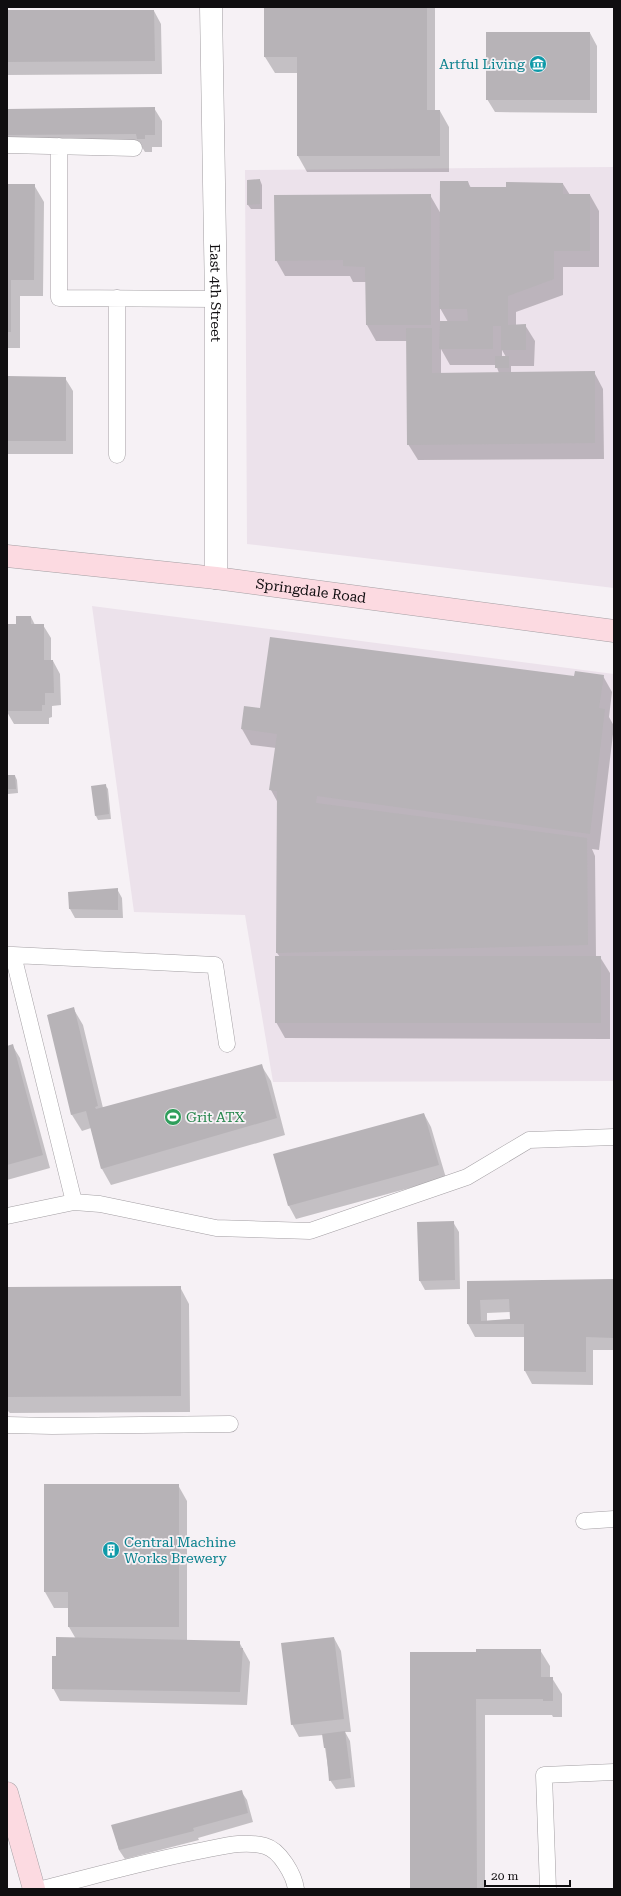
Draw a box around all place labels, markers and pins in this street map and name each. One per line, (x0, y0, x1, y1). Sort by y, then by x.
museum icon: Artful Living (528, 54, 548, 74)
place label: Artful Living (439, 56, 525, 72)
sports icon: Grit ATX (163, 1107, 183, 1127)
place label: Grit ATX (186, 1109, 245, 1125)
place label: Central Machine Works Brewery (124, 1534, 236, 1566)
building icon: Central Machine Works Brewery (101, 1540, 121, 1560)

